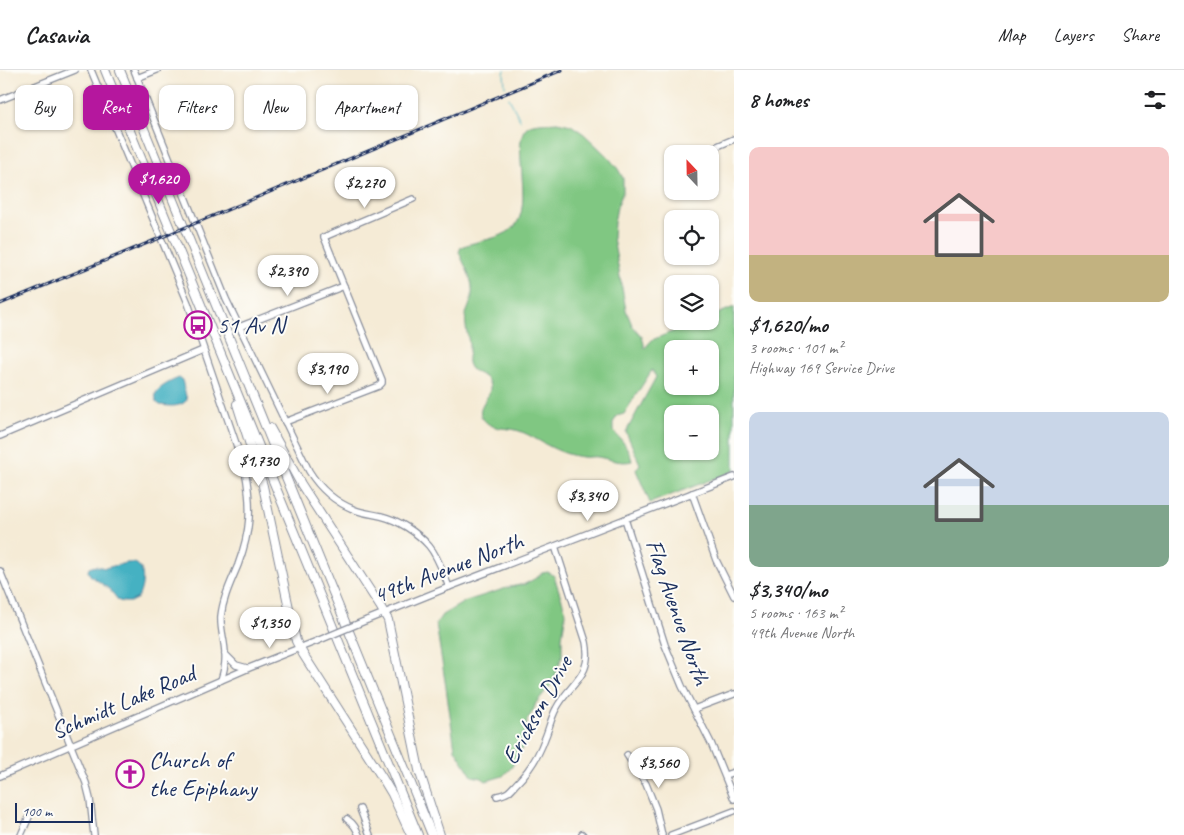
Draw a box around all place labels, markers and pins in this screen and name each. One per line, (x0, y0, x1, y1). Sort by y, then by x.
pin: $1,620 (118, 162, 200, 205)
pin: $2,270 (324, 166, 406, 209)
pin: $2,390 (247, 254, 329, 297)
bus stop icon: 51 Av N (183, 310, 213, 340)
place label: 51 Av N (217, 310, 288, 340)
pin: $3,190 (287, 352, 369, 395)
pin: $1,730 (218, 444, 300, 487)
pin: $3,340 (547, 480, 629, 522)
pin: $1,350 (229, 606, 311, 649)
place label: Church of the Epiphany (149, 745, 258, 803)
pin: $3,560 (618, 746, 700, 789)
church icon: Church of the Epiphany (115, 759, 145, 789)

